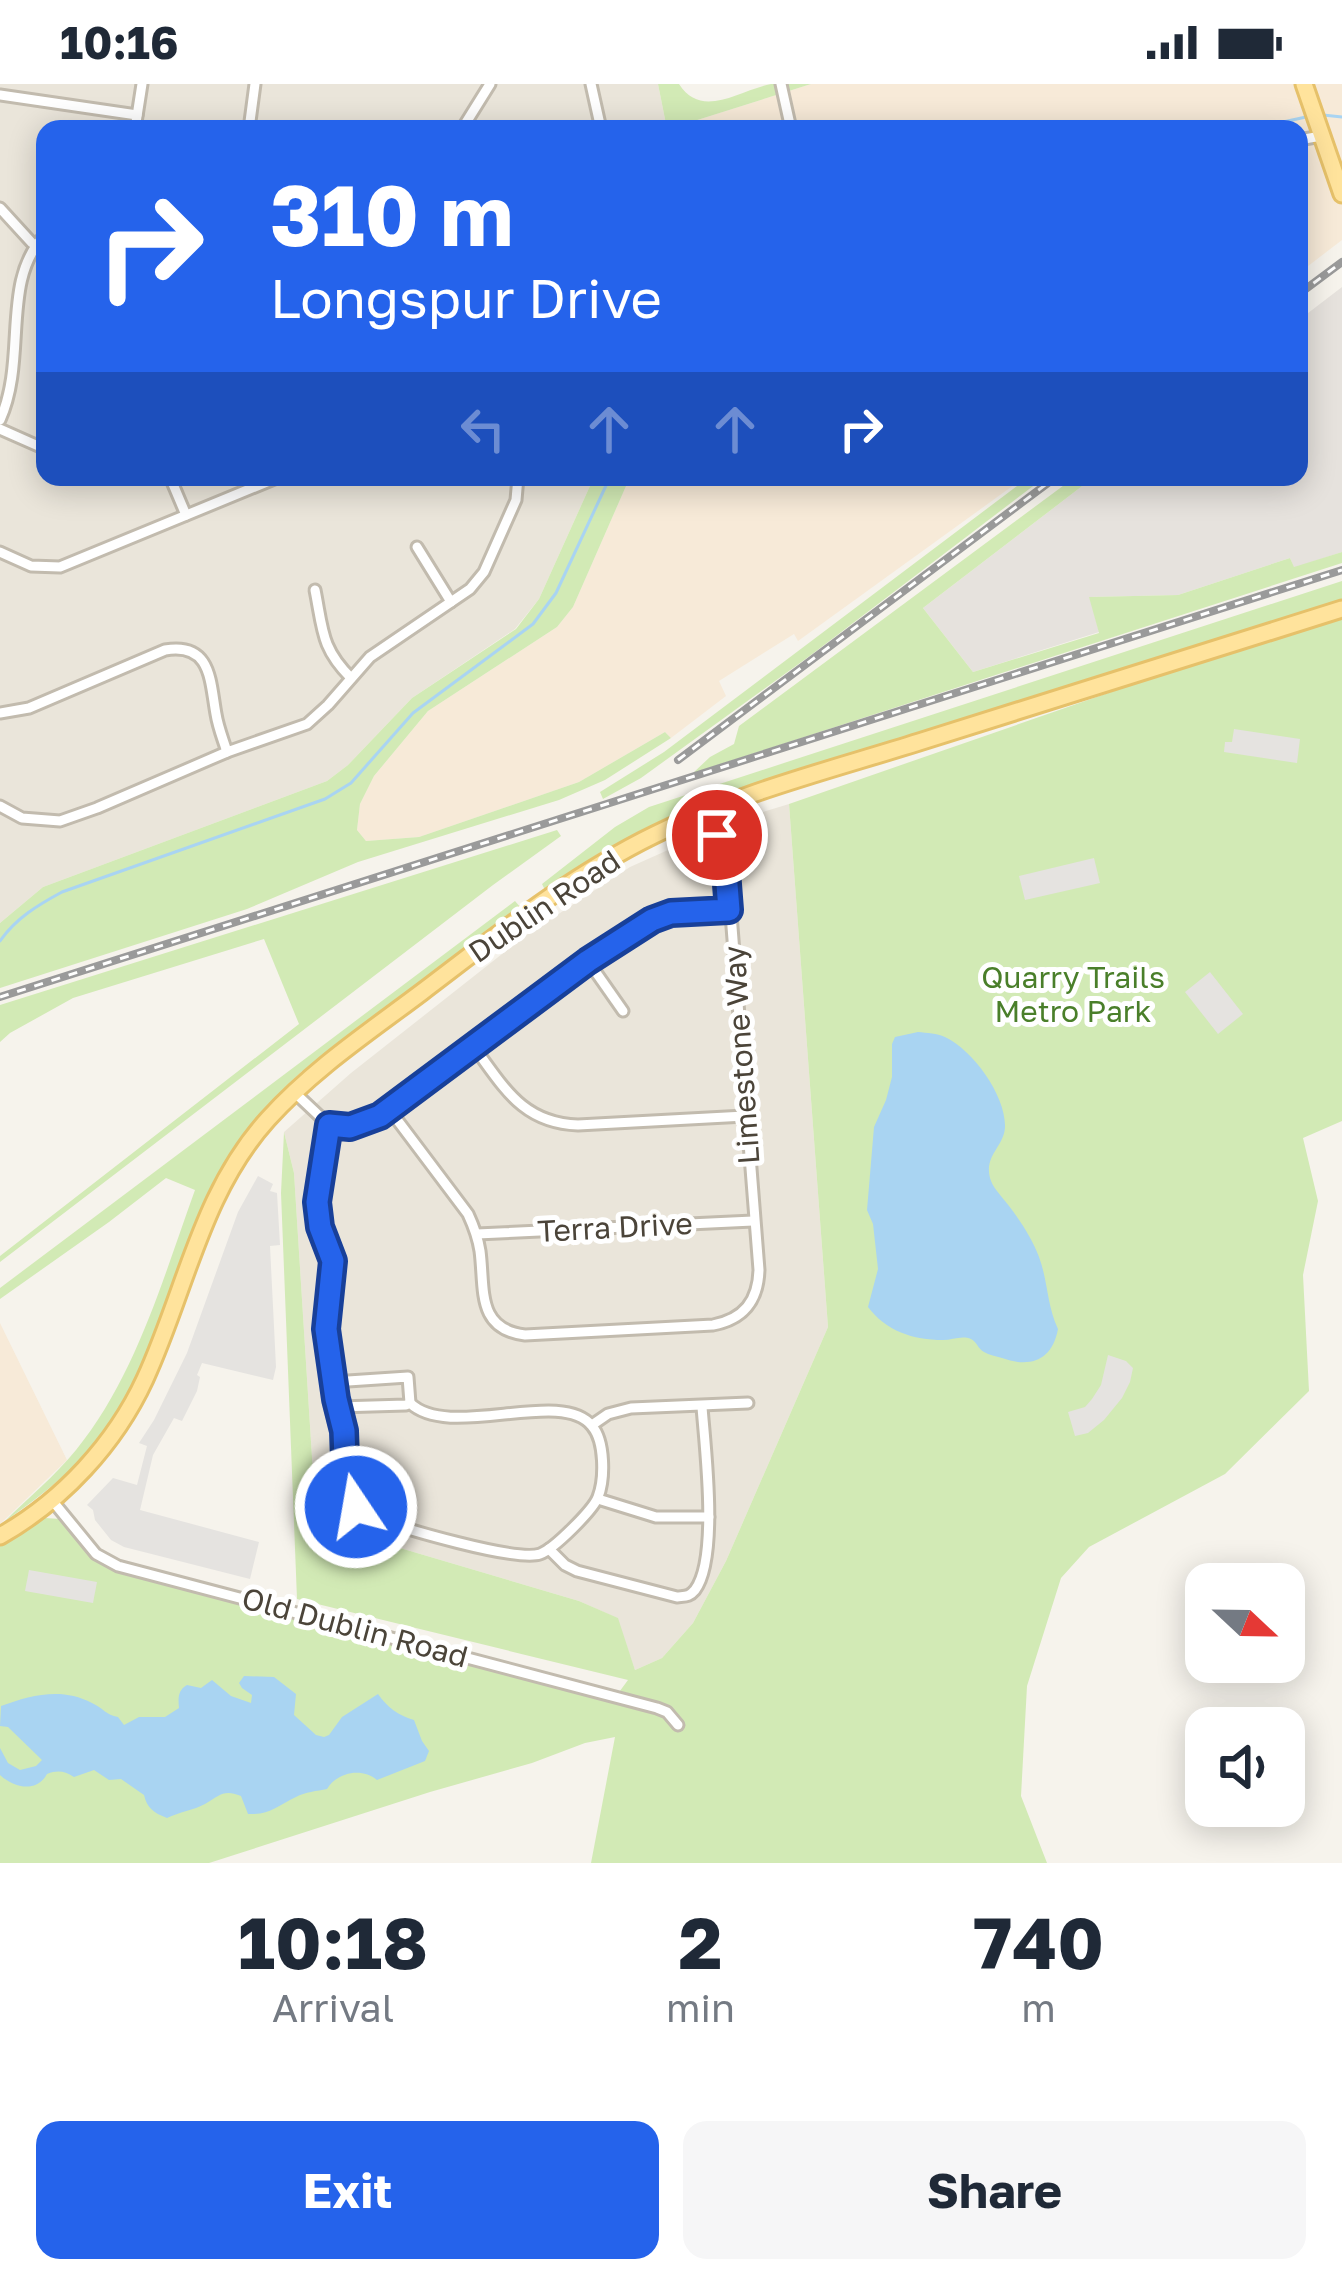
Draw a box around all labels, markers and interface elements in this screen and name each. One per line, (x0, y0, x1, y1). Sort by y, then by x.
text: 10:16 (60, 15, 179, 69)
text: 310 m (270, 164, 514, 264)
icon: right (72, 168, 228, 324)
text: Longspur Drive (270, 265, 662, 330)
icon: left (450, 396, 516, 462)
icon: ahead (576, 396, 642, 462)
icon: ahead (702, 396, 768, 462)
icon: right (828, 396, 894, 462)
pin (666, 784, 768, 886)
icon: arrive (684, 802, 750, 868)
street label: Dublin Road (462, 842, 626, 970)
street label: Limestone Way (715, 944, 767, 1166)
park label: Quarry Trails Metro Park (981, 959, 1165, 1029)
street label: Terra Drive (537, 1205, 693, 1249)
position arrow (293, 1444, 419, 1570)
north arrow (1185, 1563, 1305, 1683)
map controls (1185, 1563, 1305, 1827)
street label: Old Dublin Road (238, 1580, 472, 1674)
button: sound (1185, 1707, 1305, 1827)
text: 10:18 (238, 1898, 428, 1985)
text: 2 (679, 1898, 722, 1985)
text: 740 (973, 1898, 1104, 1985)
text: Arrival (272, 1984, 394, 2031)
text: min (666, 1984, 735, 2031)
text: m (1021, 1984, 1056, 2031)
button: Exit (36, 2121, 659, 2259)
button: Share (683, 2121, 1306, 2259)

